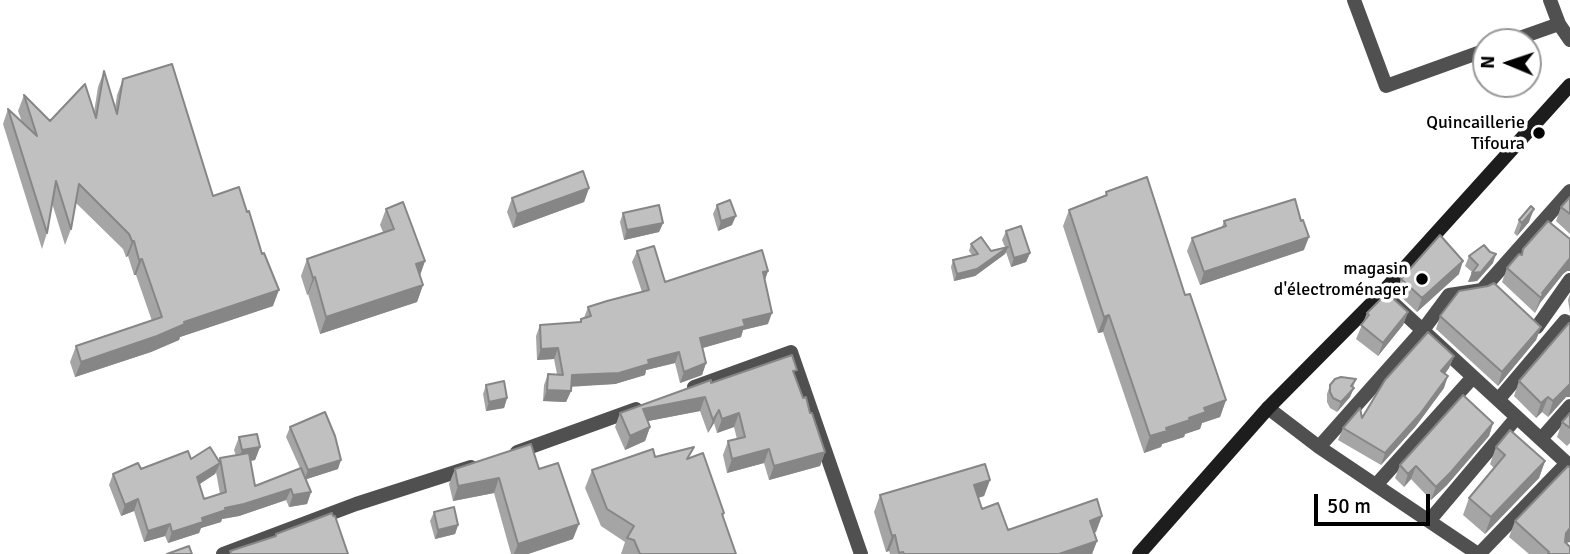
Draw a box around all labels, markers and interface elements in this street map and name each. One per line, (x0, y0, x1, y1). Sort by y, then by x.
north arrow (1472, 28, 1542, 98)
text: N (1476, 55, 1500, 69)
place label: Quincaillerie Tifoura (1426, 112, 1525, 154)
marker: Quincaillerie Tifoura (1531, 125, 1547, 141)
place label: magasin d'électroménager (1274, 258, 1408, 300)
marker: magasin d'électroménager (1414, 271, 1430, 287)
scale bar (1318, 480, 1434, 524)
text: 50 m (1327, 493, 1371, 519)

